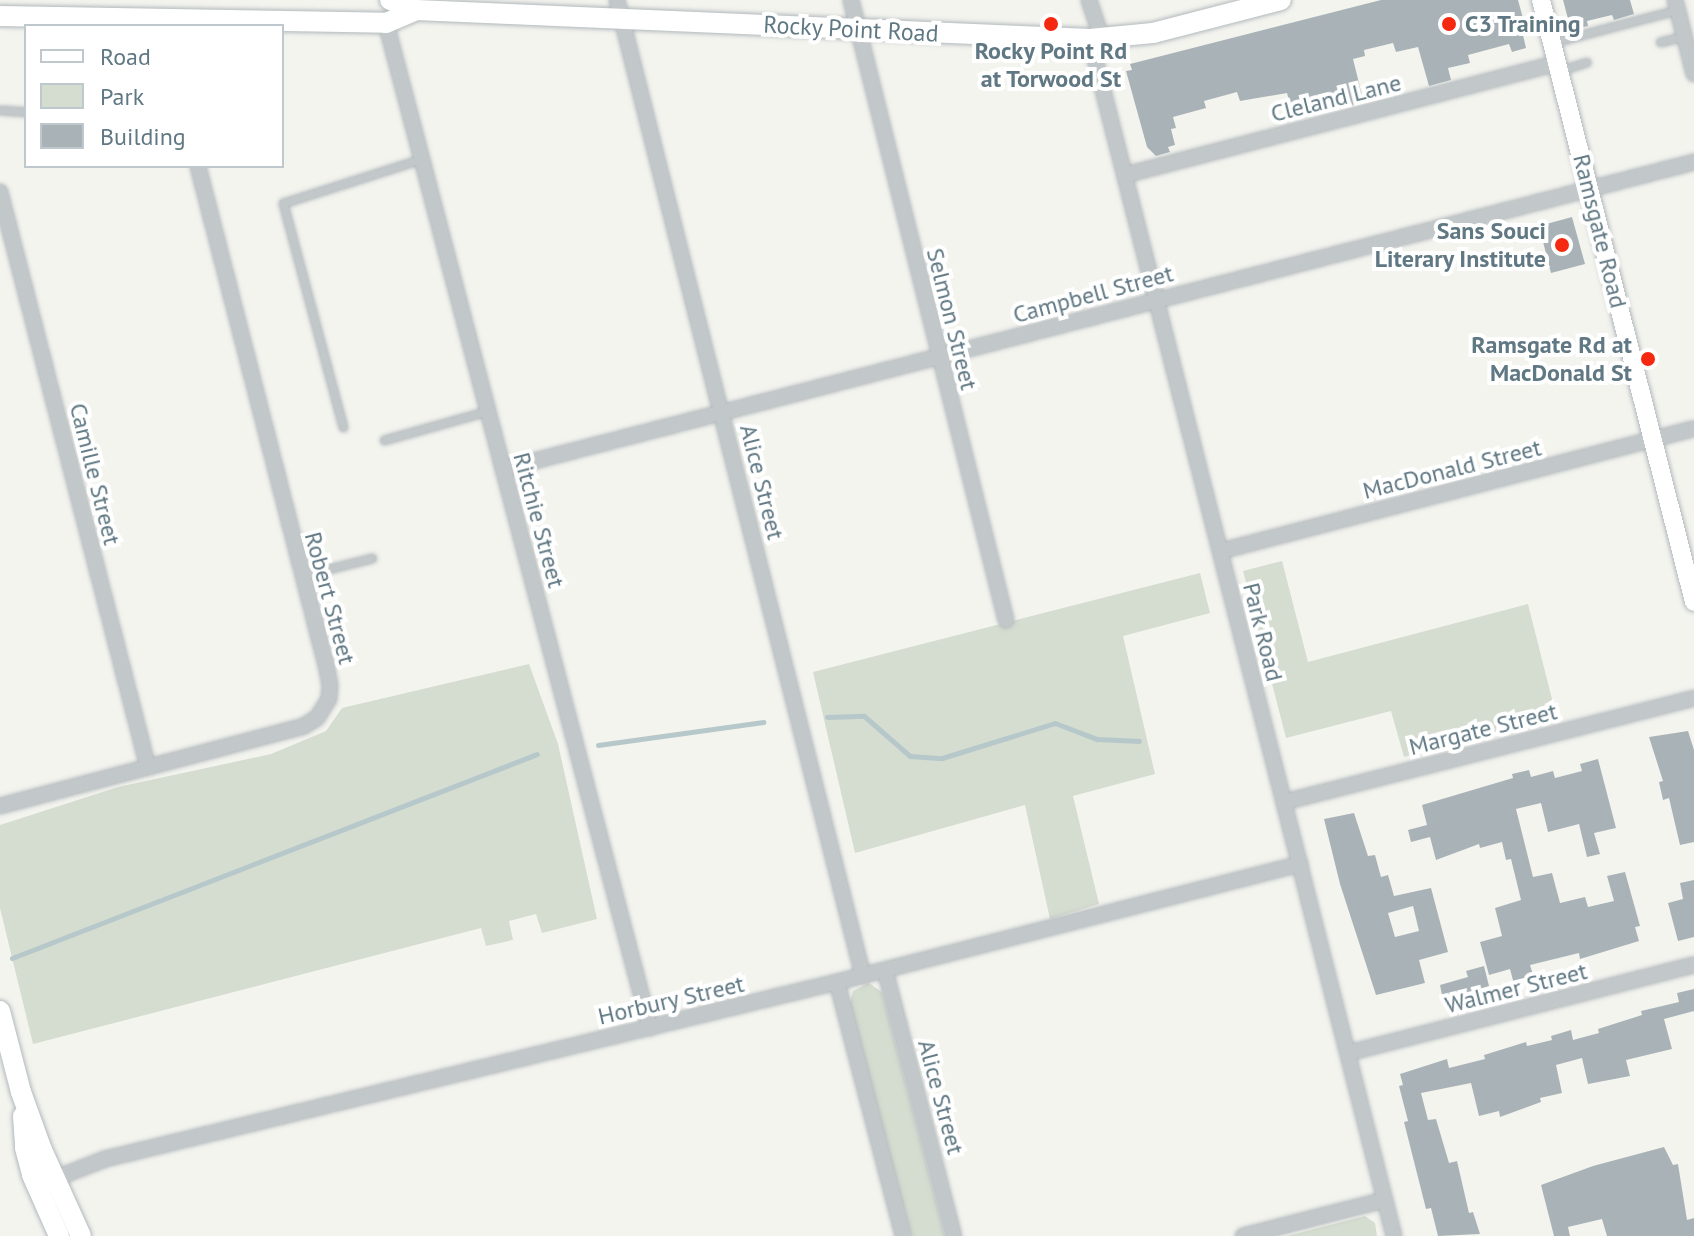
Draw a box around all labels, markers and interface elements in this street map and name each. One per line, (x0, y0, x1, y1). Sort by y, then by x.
street label: Rocky Point Road (762, 10, 940, 48)
place label: C3 Training (1465, 10, 1581, 38)
marker: Rocky Point Rd at Torwood St (1042, 15, 1060, 33)
marker: C3 Training (1440, 15, 1458, 33)
legend (24, 24, 284, 168)
place label: Rocky Point Rd at Torwood St (974, 37, 1128, 93)
text: Road (100, 41, 151, 72)
street label: Cleland Lane (1268, 68, 1404, 128)
text: Park (100, 81, 144, 112)
text: Building (100, 121, 186, 152)
street label: Ramsgate Road (1567, 151, 1633, 311)
place label: Sans Souci Literary Institute (1374, 217, 1546, 273)
marker: Sans Souci Literary Institute (1553, 236, 1571, 254)
street label: Selmon Street (920, 245, 984, 393)
street label: Campbell Street (1010, 259, 1176, 329)
place label: Ramsgate Rd at MacDonald St (1471, 331, 1632, 387)
marker: Ramsgate Rd at MacDonald St (1639, 350, 1657, 368)
street label: Camille Street (63, 400, 127, 548)
street label: Alice Street (734, 421, 790, 543)
street label: MacDonald Street (1360, 433, 1544, 505)
street label: Ritchie Street (507, 449, 571, 591)
street label: Robert Street (299, 529, 361, 667)
street label: Park Road (1237, 579, 1289, 685)
street label: Margate Street (1406, 697, 1560, 761)
street label: Walmer Street (1442, 956, 1590, 1020)
street label: Horbury Street (595, 969, 747, 1031)
street label: Alice Street (912, 1036, 970, 1158)

